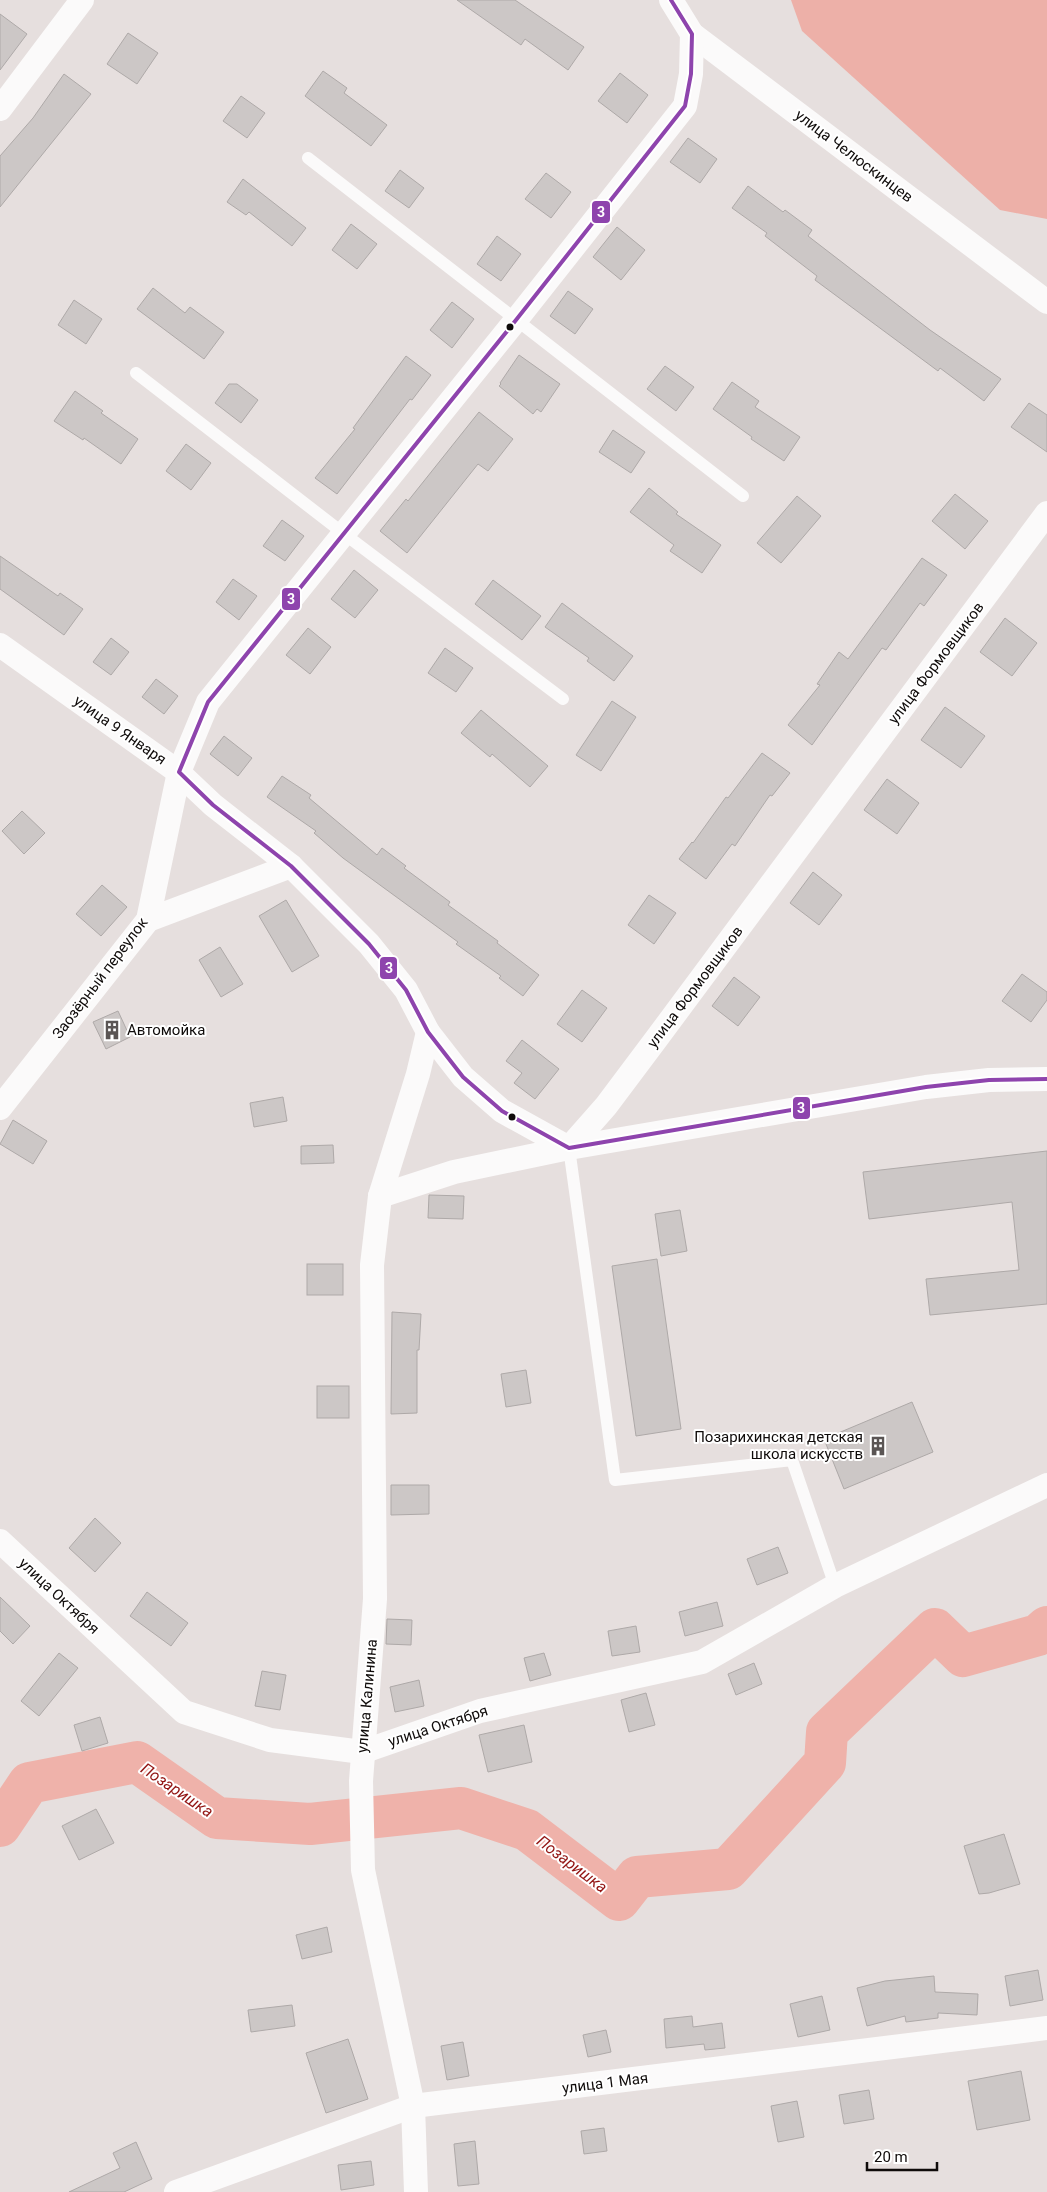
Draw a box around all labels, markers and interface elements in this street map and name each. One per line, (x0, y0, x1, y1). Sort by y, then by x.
street label: улица Челюскинцев (792, 106, 916, 206)
line badge: 3 (591, 200, 611, 224)
text: 3 (597, 204, 605, 220)
unlabelled marker (505, 322, 515, 332)
line badge: 3 (281, 587, 301, 611)
text: 3 (287, 591, 295, 607)
street label: улица Формовщиков (884, 599, 988, 727)
street label: улица 9 Января (70, 691, 170, 769)
street label: Заозёрный переулок (48, 914, 152, 1042)
street label: улица Формовщиков (643, 923, 747, 1051)
line badge: 3 (379, 956, 398, 980)
text: 3 (385, 960, 393, 976)
building icon: Автомойка (101, 1019, 123, 1041)
place label: Автомойка (127, 1021, 205, 1039)
line badge: 3 (792, 1096, 811, 1120)
text: 3 (797, 1100, 805, 1116)
unlabelled marker (507, 1112, 517, 1122)
place label: Позарихинская детская школа искусств (694, 1428, 863, 1463)
building icon: Позарихинская детская школа искусств (867, 1435, 889, 1457)
street label: улица Октября (15, 1554, 103, 1638)
street label: улица Калинина (353, 1638, 381, 1754)
street label: улица Октября (386, 1701, 490, 1751)
water label: Позаришка (137, 1759, 217, 1821)
water label: Позаришка (533, 1831, 611, 1897)
street label: улица 1 Мая (561, 2069, 649, 2097)
scale bar (867, 2140, 937, 2172)
text: 20 m (874, 2148, 908, 2166)

